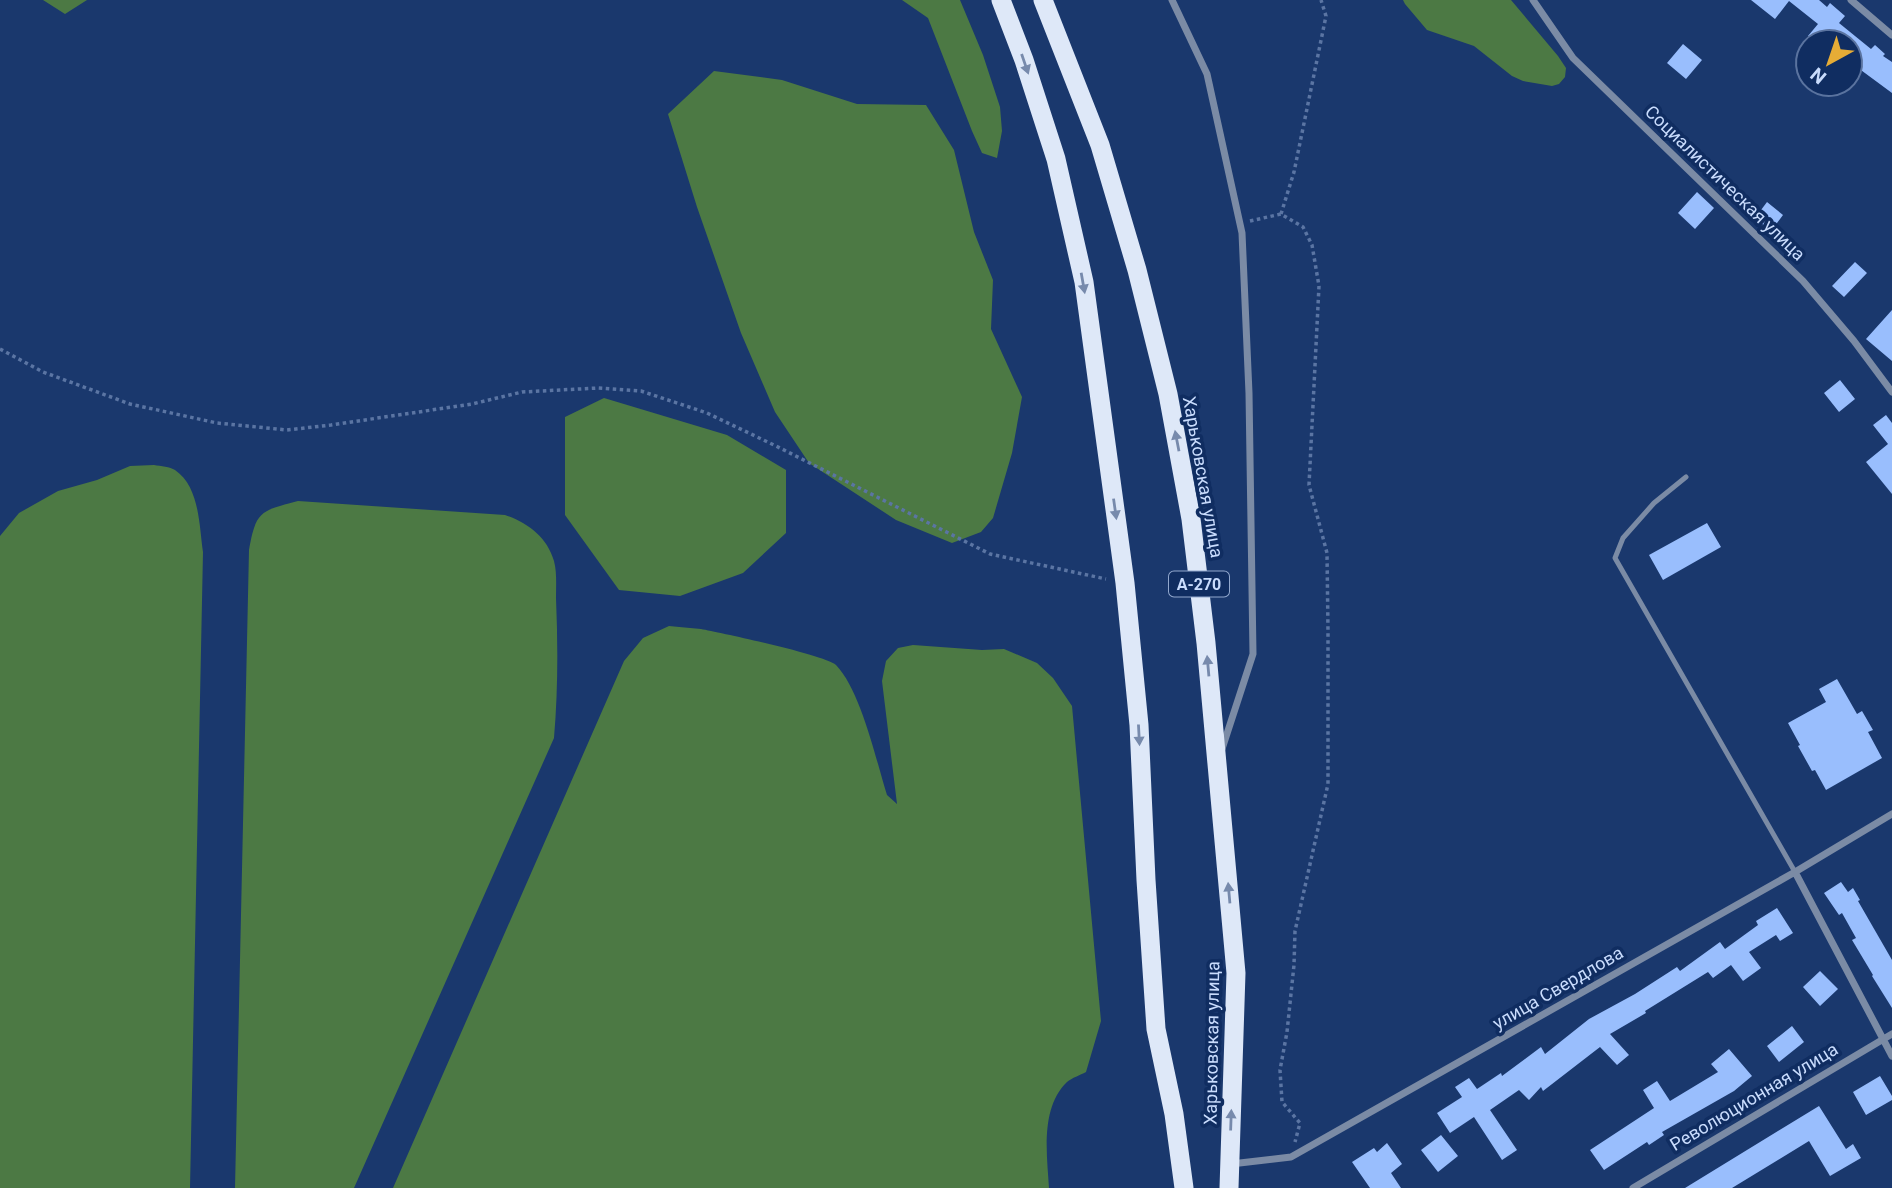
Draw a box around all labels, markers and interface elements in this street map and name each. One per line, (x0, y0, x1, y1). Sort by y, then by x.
north arrow (1794, 28, 1864, 98)
one-way arrow (1020, 53, 1031, 74)
text: N (1806, 63, 1831, 89)
street label: Социалистическая улица (1641, 101, 1810, 265)
one-way arrow (1078, 272, 1089, 294)
street label: Харьковская улица (1179, 394, 1228, 559)
one-way arrow (1171, 430, 1182, 452)
one-way arrow (1110, 498, 1121, 520)
road number: А-270 (1169, 572, 1229, 596)
one-way arrow (1202, 655, 1213, 677)
one-way arrow (1134, 724, 1145, 746)
one-way arrow (1223, 882, 1234, 904)
street label: улица Свердлова (1489, 942, 1627, 1033)
street label: Харьковская улица (1200, 961, 1223, 1125)
street label: Революционная улица (1666, 1038, 1841, 1155)
one-way arrow (1226, 1109, 1237, 1131)

